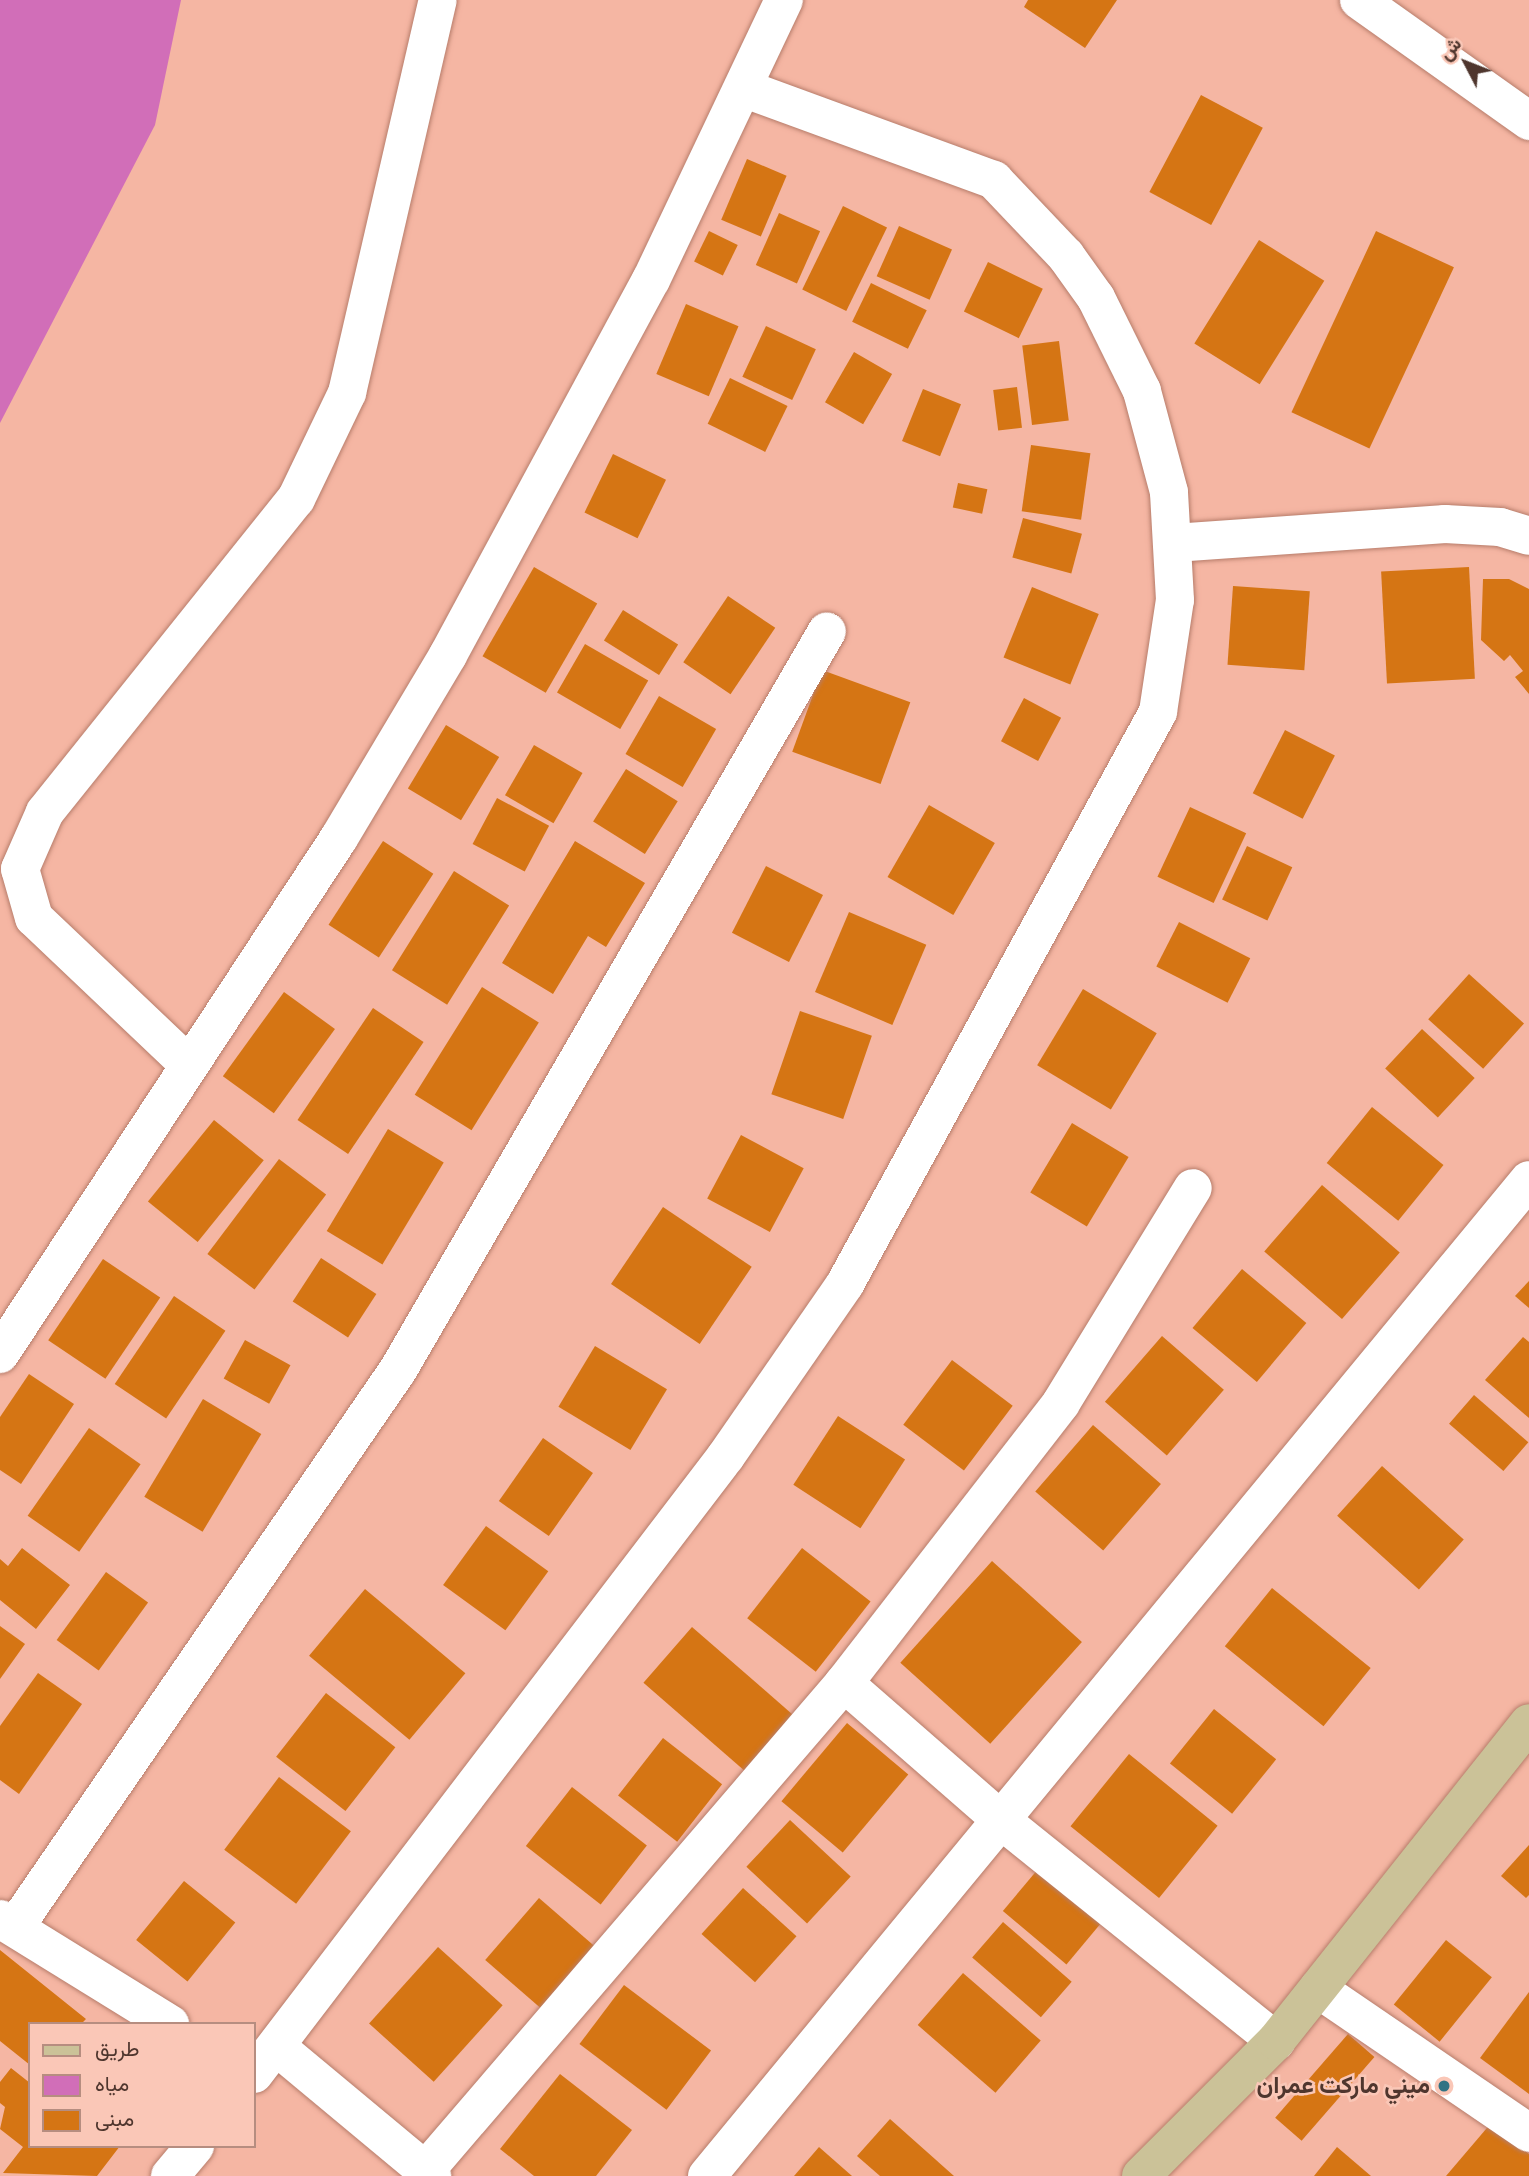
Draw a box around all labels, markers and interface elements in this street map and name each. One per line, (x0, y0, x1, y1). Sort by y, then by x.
north arrow (1431, 28, 1501, 98)
text: ش (1434, 32, 1466, 65)
legend (28, 2022, 256, 2148)
text: طريق (95, 2037, 140, 2061)
text: مياه (95, 2072, 129, 2096)
place label: ميني ماركت عمران (1256, 2072, 1430, 2100)
marker: ميني ماركت عمران (1436, 2078, 1452, 2094)
text: مبنى (95, 2107, 134, 2131)

